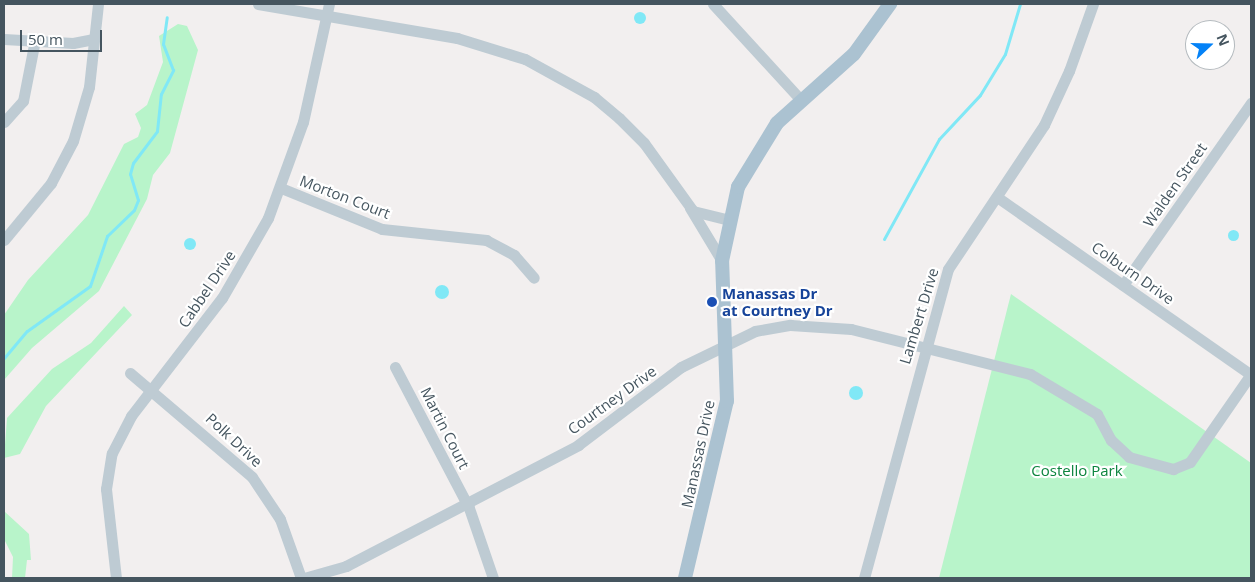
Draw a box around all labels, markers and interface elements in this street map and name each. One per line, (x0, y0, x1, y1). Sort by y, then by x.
scale bar (22, 20, 105, 52)
north arrow (1185, 20, 1235, 70)
text: 50 m (28, 29, 63, 49)
text: N (1213, 31, 1234, 49)
street label: Walden Street (1139, 139, 1211, 231)
street label: Morton Court (297, 172, 393, 222)
street label: Colburn Drive (1088, 238, 1178, 308)
street label: Cabbel Drive (175, 247, 239, 331)
street label: Lambert Drive (896, 266, 942, 366)
place label: Manassas Dr at Courtney Dr (722, 284, 833, 319)
marker: Manassas Dr at Courtney Dr (706, 296, 718, 308)
street label: Courtney Drive (564, 362, 660, 438)
street label: Martin Court (417, 384, 473, 472)
street label: Manassas Drive (678, 398, 718, 510)
street label: Polk Drive (202, 409, 266, 471)
park label: Costello Park (1031, 462, 1123, 480)

